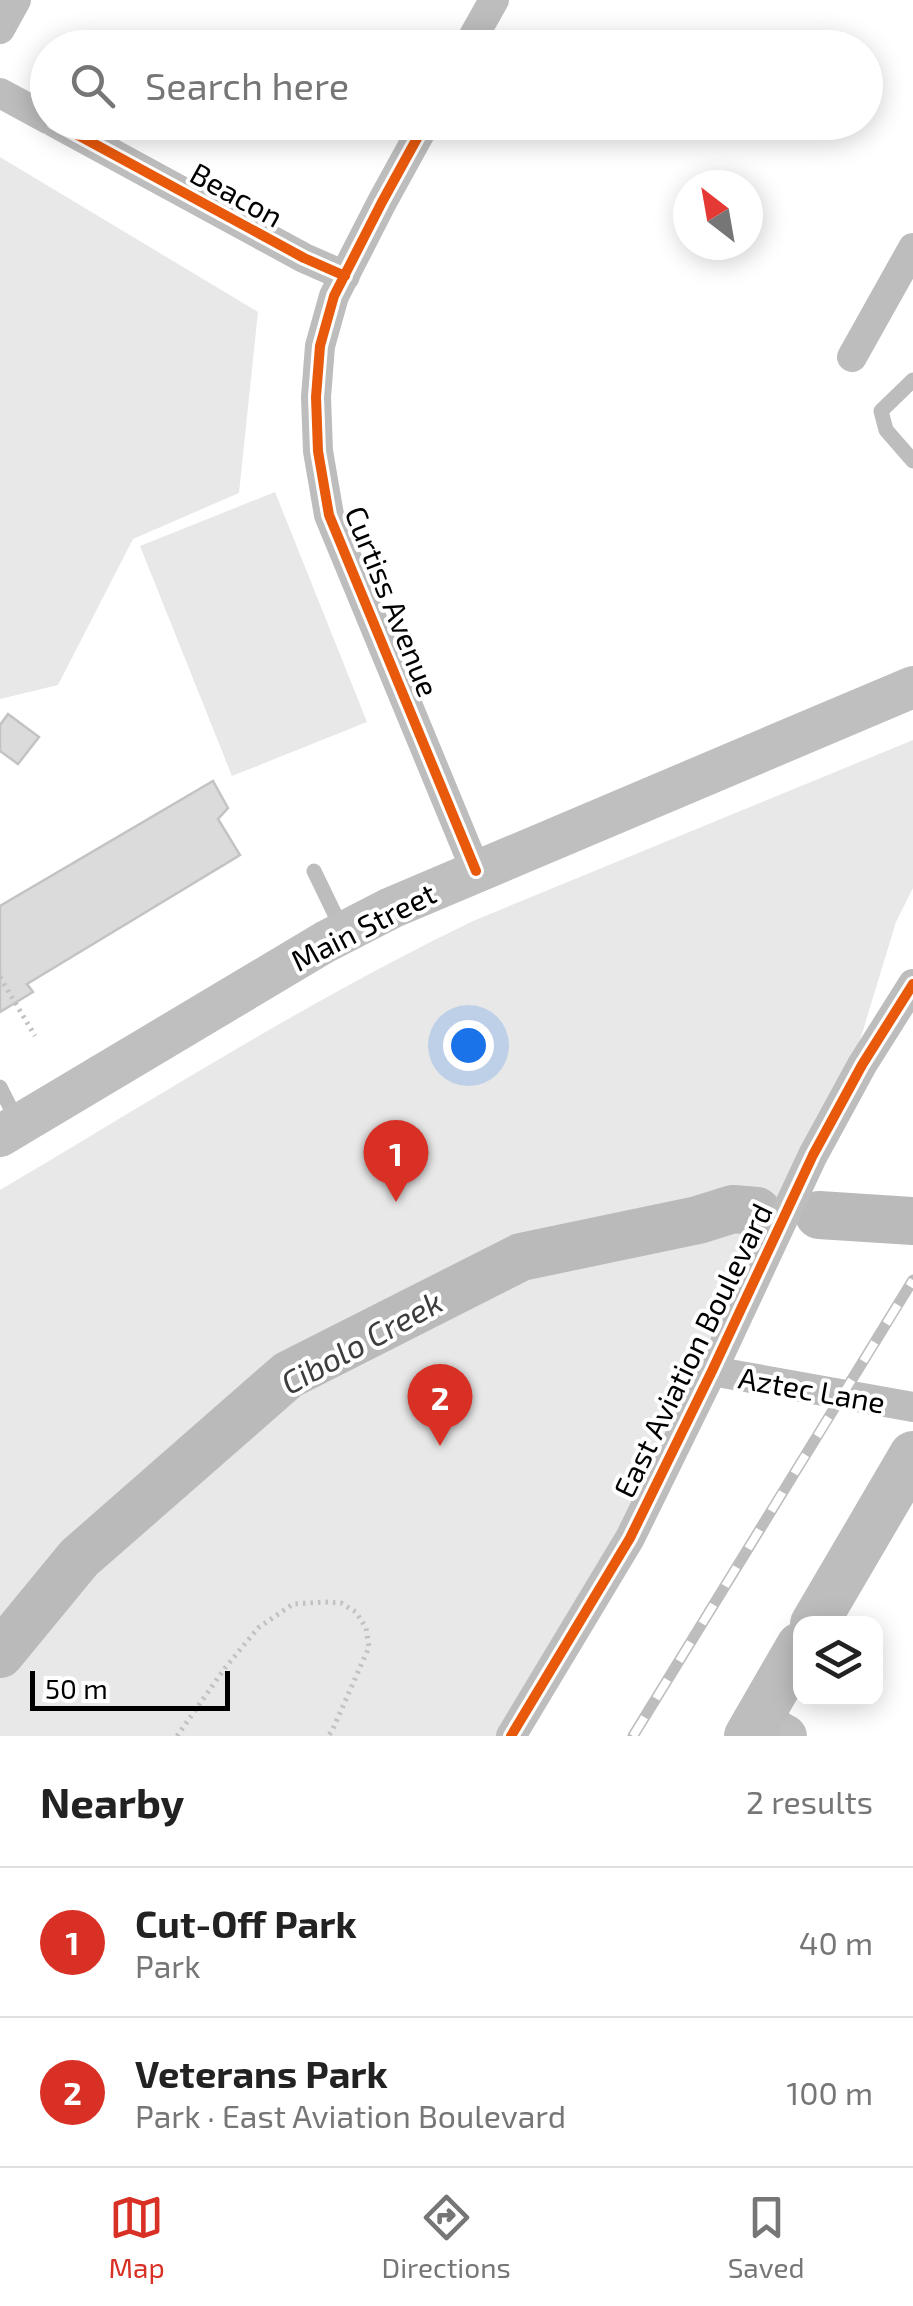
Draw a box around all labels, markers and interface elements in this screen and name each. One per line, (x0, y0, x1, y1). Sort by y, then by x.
search box (30, 30, 883, 140)
icon: search (65, 58, 120, 113)
text: Search here (145, 62, 349, 108)
street label: Beacon (185, 154, 289, 234)
north arrow (673, 170, 763, 260)
street label: Curtiss Avenue (338, 501, 448, 701)
street label: Main Street (285, 874, 441, 978)
your location (443, 1020, 494, 1071)
pin: 1 (364, 1120, 428, 1202)
street label: East Aviation Boulevard (605, 1197, 779, 1503)
water label: Cibolo Creek (274, 1281, 448, 1401)
street label: Aztec Lane (736, 1358, 888, 1420)
pin: 2 (408, 1364, 472, 1446)
map controls (793, 1616, 883, 1706)
button: layers (793, 1616, 883, 1706)
scale bar (30, 1666, 230, 1710)
text: 50 m (45, 1671, 108, 1705)
text: Nearby (40, 1776, 184, 1826)
text: 2 results (746, 1782, 873, 1820)
text: Cut-Off Park (135, 1900, 357, 1946)
text: 1 (66, 1923, 79, 1961)
text: 40 m (799, 1923, 873, 1961)
text: Park (135, 1946, 200, 1984)
text: Veterans Park (135, 2050, 388, 2096)
text: 2 (63, 2073, 82, 2111)
text: 100 m (787, 2073, 873, 2111)
text: Park · East Aviation Boulevard (135, 2096, 566, 2134)
tab: Map (108, 2190, 165, 2284)
tab: Directions (382, 2190, 511, 2284)
tab: Saved (728, 2190, 805, 2284)

